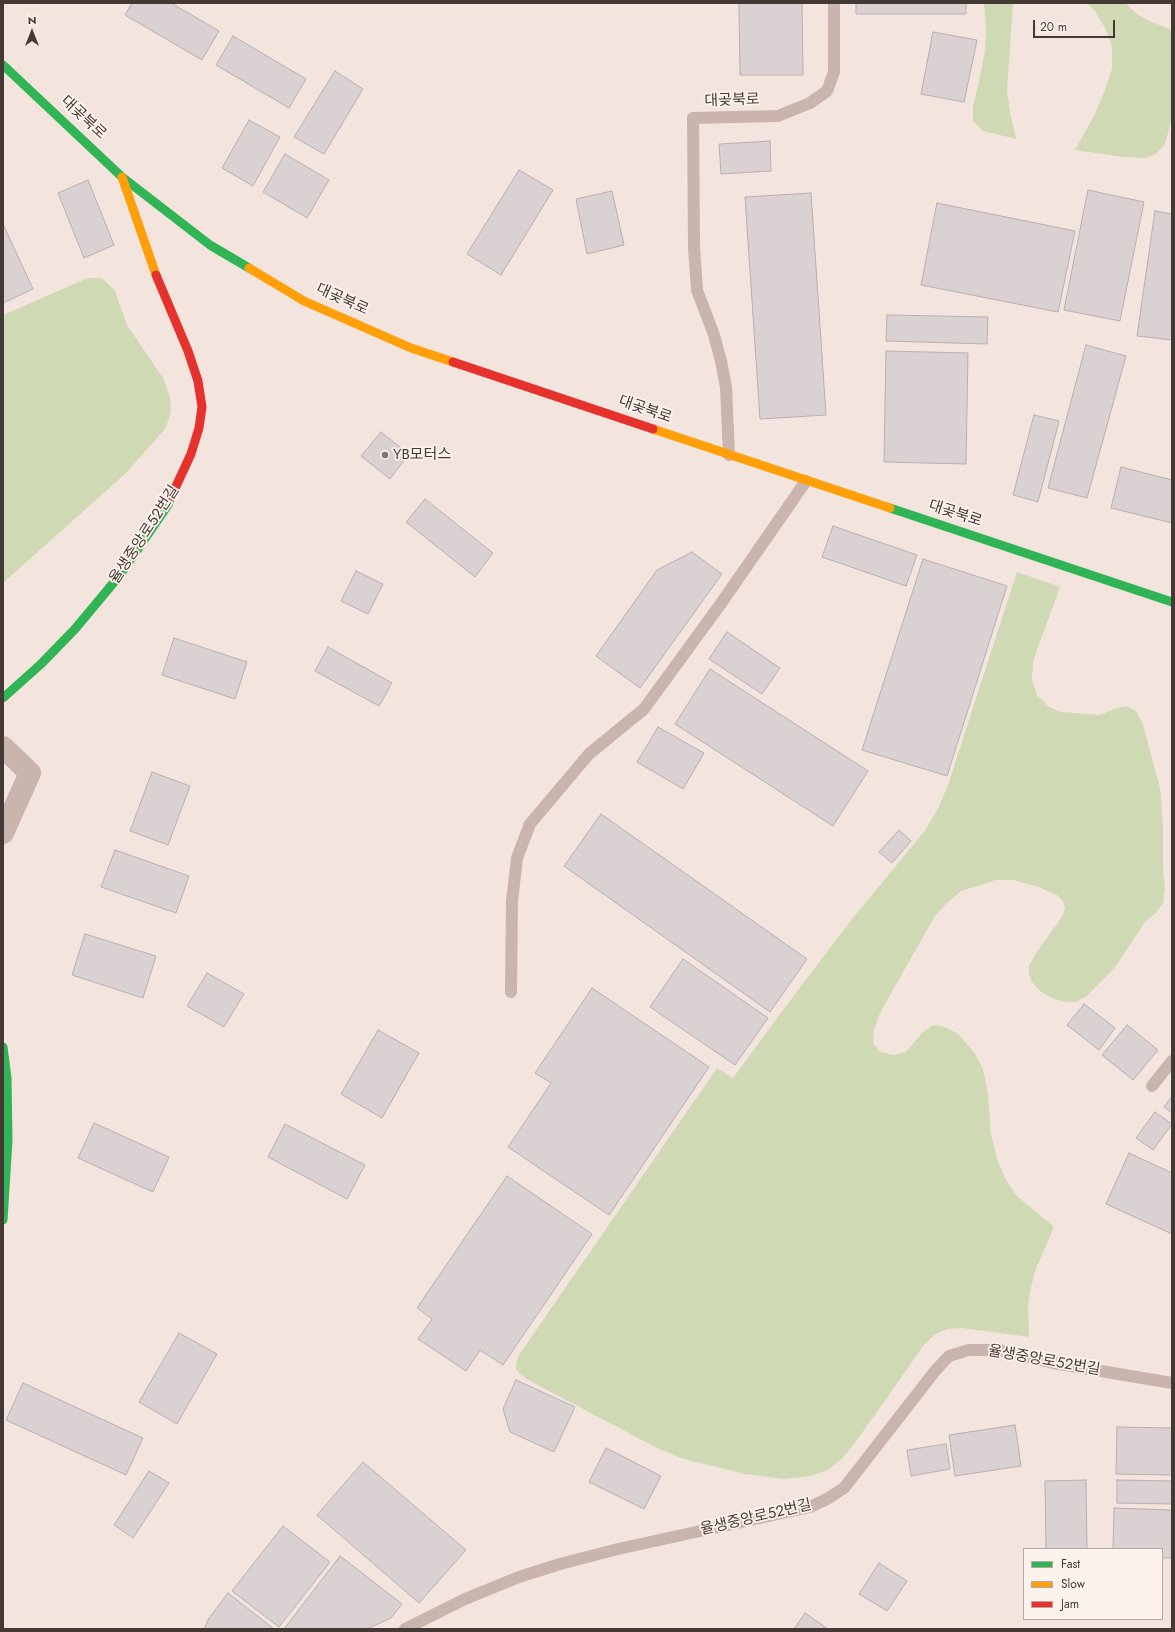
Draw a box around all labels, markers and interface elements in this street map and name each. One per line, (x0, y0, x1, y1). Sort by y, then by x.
north arrow (12, 12, 52, 52)
text: N (28, 12, 36, 28)
scale bar (1035, 12, 1117, 38)
text: 20 m (1040, 18, 1067, 36)
street label: 대곶북로 (704, 91, 760, 111)
street label: 대곶북로 (57, 93, 109, 143)
street label: 대곶북로 (313, 281, 371, 319)
street label: 대곶북로 (616, 393, 674, 427)
place label: YB모터스 (393, 446, 451, 464)
marker: YB모터스 (380, 450, 390, 460)
street label: 율생중앙로52번길 (107, 482, 183, 588)
street label: 대곶북로 (926, 497, 984, 531)
street label: 율생중앙로52번길 (987, 1342, 1101, 1380)
street label: 율생중앙로52번길 (699, 1496, 813, 1540)
legend (1023, 1548, 1163, 1620)
text: Fast (1061, 1555, 1080, 1573)
text: Slow (1061, 1575, 1085, 1593)
text: Jam (1061, 1595, 1079, 1613)

